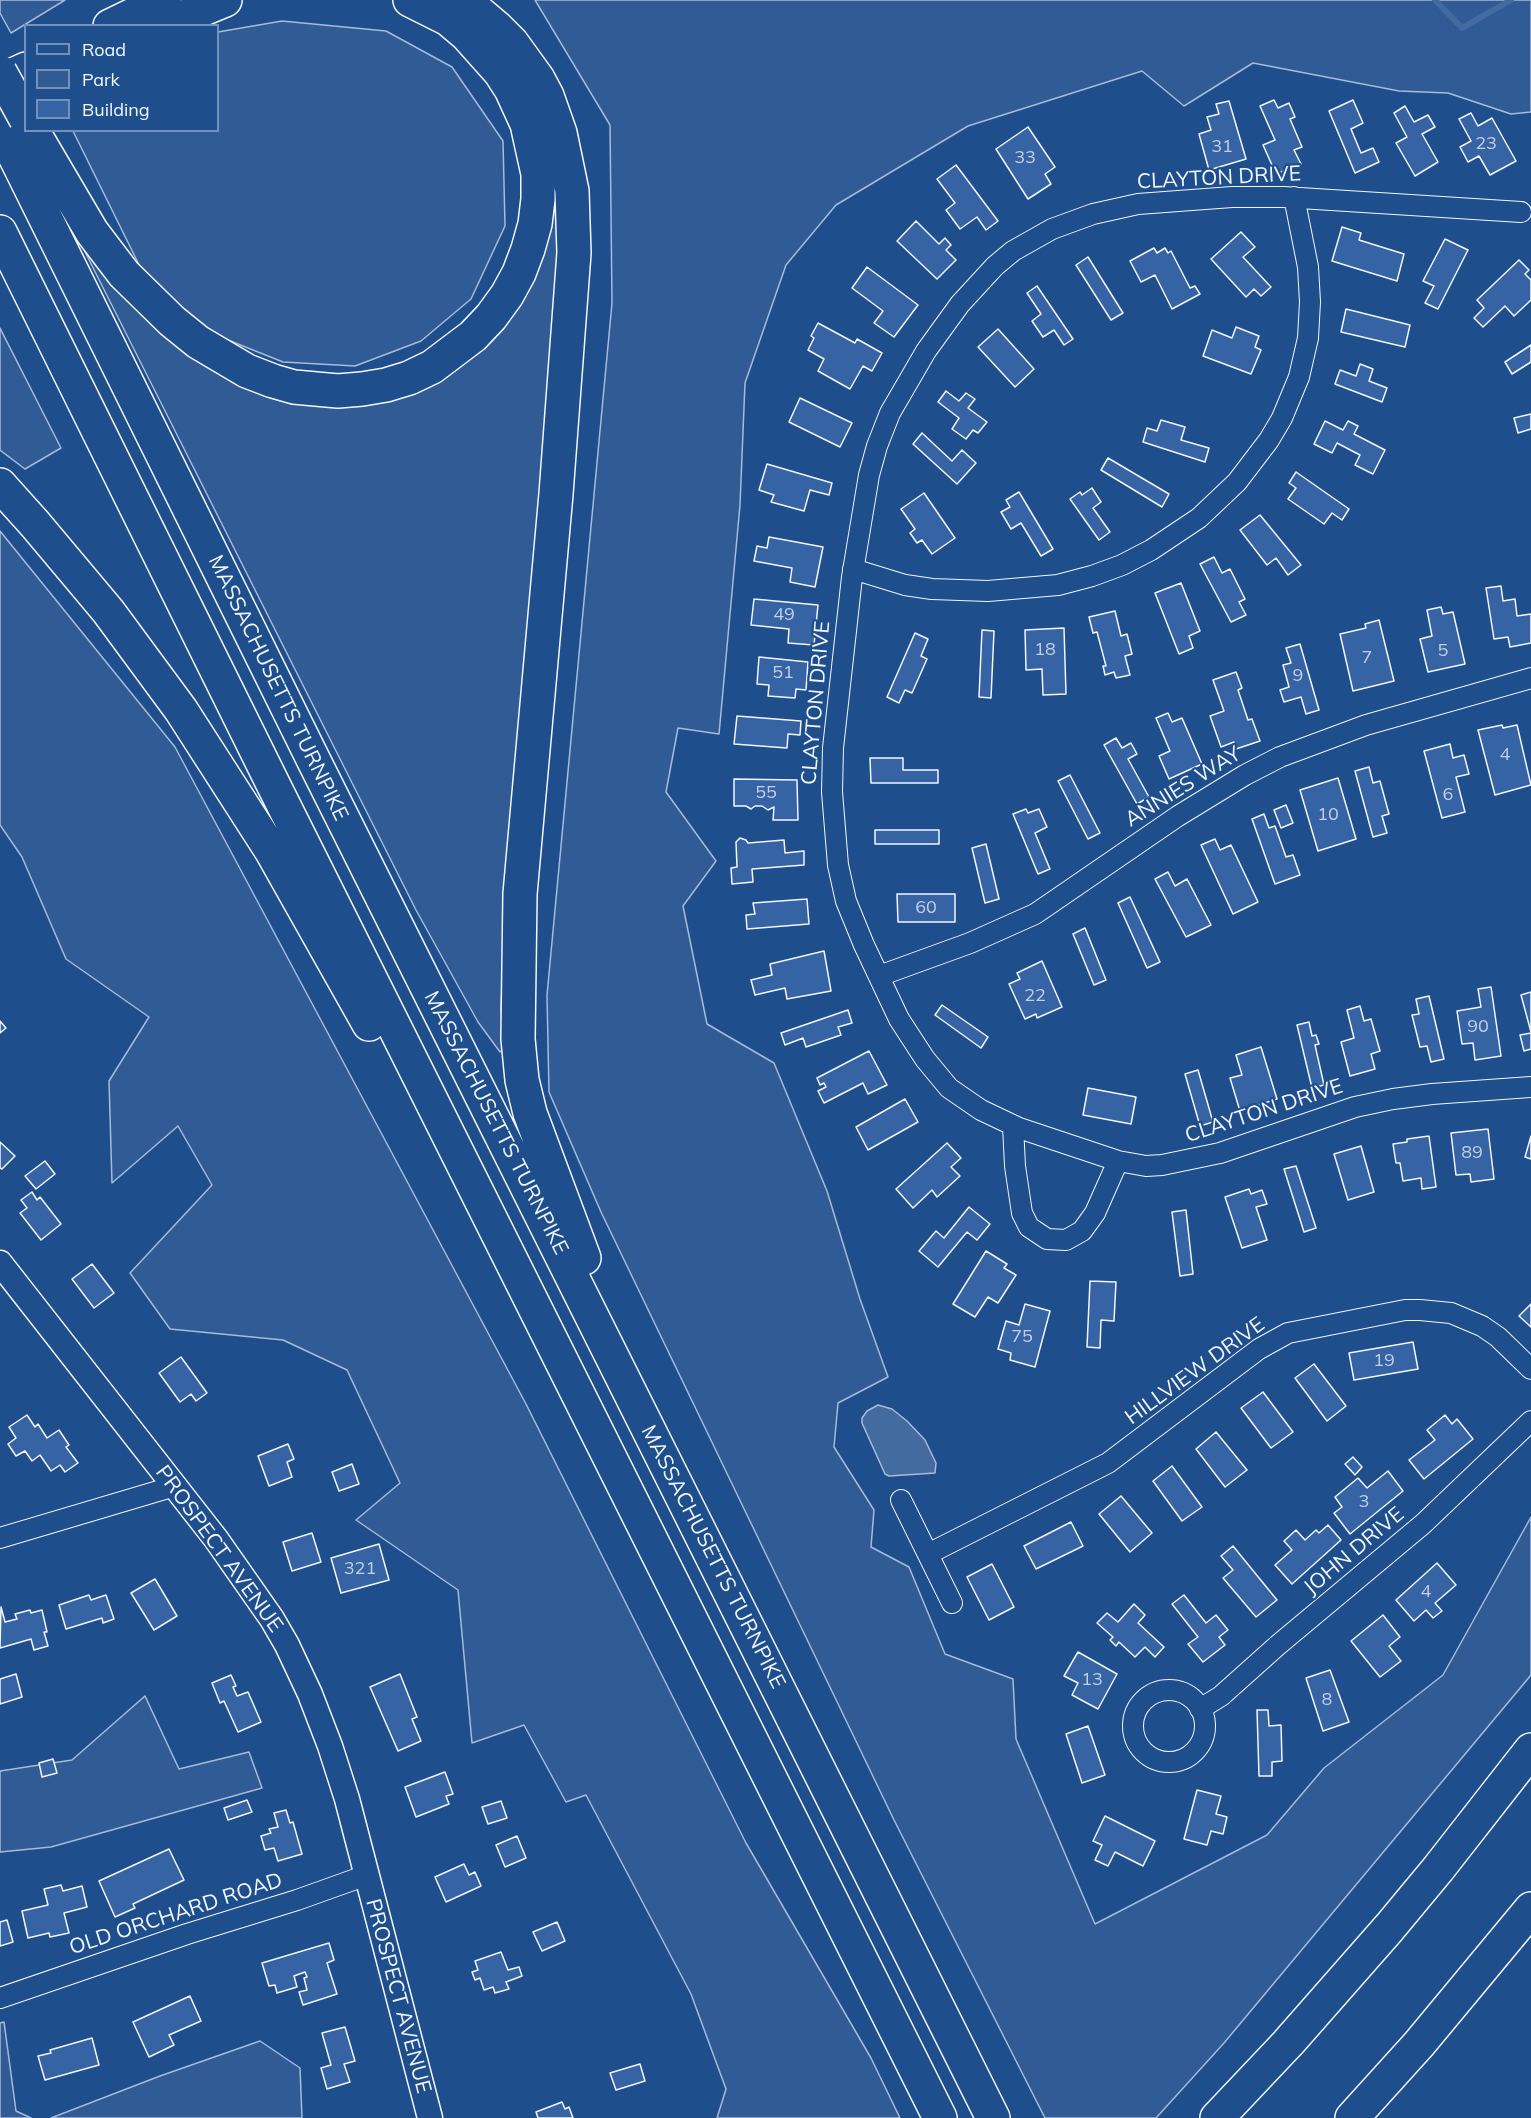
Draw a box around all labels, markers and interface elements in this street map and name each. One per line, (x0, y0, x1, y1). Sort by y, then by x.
legend (24, 24, 219, 132)
text: Road (82, 38, 126, 61)
text: Park (82, 68, 120, 91)
text: Building (82, 98, 150, 121)
house number: 23 (1475, 133, 1497, 155)
house number: 31 (1211, 136, 1233, 158)
house number: 33 (1014, 147, 1036, 169)
street label: CLAYTON DRIVE (1136, 161, 1302, 195)
street label: MASSACHUSETTS TURNPIKE (203, 551, 353, 825)
house number: 49 (773, 604, 795, 626)
street label: CLAYTON DRIVE (796, 620, 836, 786)
house number: 18 (1034, 639, 1056, 661)
house number: 5 (1438, 640, 1448, 662)
house number: 7 (1362, 647, 1372, 669)
house number: 51 (772, 662, 794, 684)
house number: 9 (1293, 665, 1303, 687)
street label: ANNIES WAY (1120, 741, 1246, 833)
house number: 4 (1500, 744, 1510, 766)
house number: 55 (755, 782, 777, 804)
house number: 6 (1443, 784, 1453, 806)
house number: 10 (1317, 804, 1339, 826)
house number: 60 (915, 897, 937, 919)
house number: 22 (1024, 985, 1046, 1007)
street label: MASSACHUSETTS TURNPIKE (418, 987, 574, 1259)
house number: 90 (1467, 1016, 1489, 1038)
street label: CLAYTON DRIVE (1182, 1074, 1346, 1148)
house number: 89 (1461, 1142, 1483, 1164)
street label: HILLVIEW DRIVE (1120, 1312, 1270, 1430)
house number: 75 (1011, 1326, 1033, 1348)
house number: 19 (1373, 1350, 1395, 1372)
street label: MASSACHUSETTS TURNPIKE (635, 1421, 791, 1693)
street label: PROSPECT AVENUE (150, 1461, 288, 1637)
house number: 3 (1359, 1491, 1369, 1513)
street label: JOHN DRIVE (1299, 1502, 1409, 1600)
house number: 321 (344, 1558, 376, 1580)
house number: 4 (1421, 1581, 1431, 1603)
house number: 13 (1081, 1669, 1103, 1691)
house number: 8 (1322, 1689, 1332, 1711)
street label: OLD ORCHARD ROAD (66, 1868, 286, 1960)
street label: PROSPECT AVENUE (360, 1896, 436, 2096)

